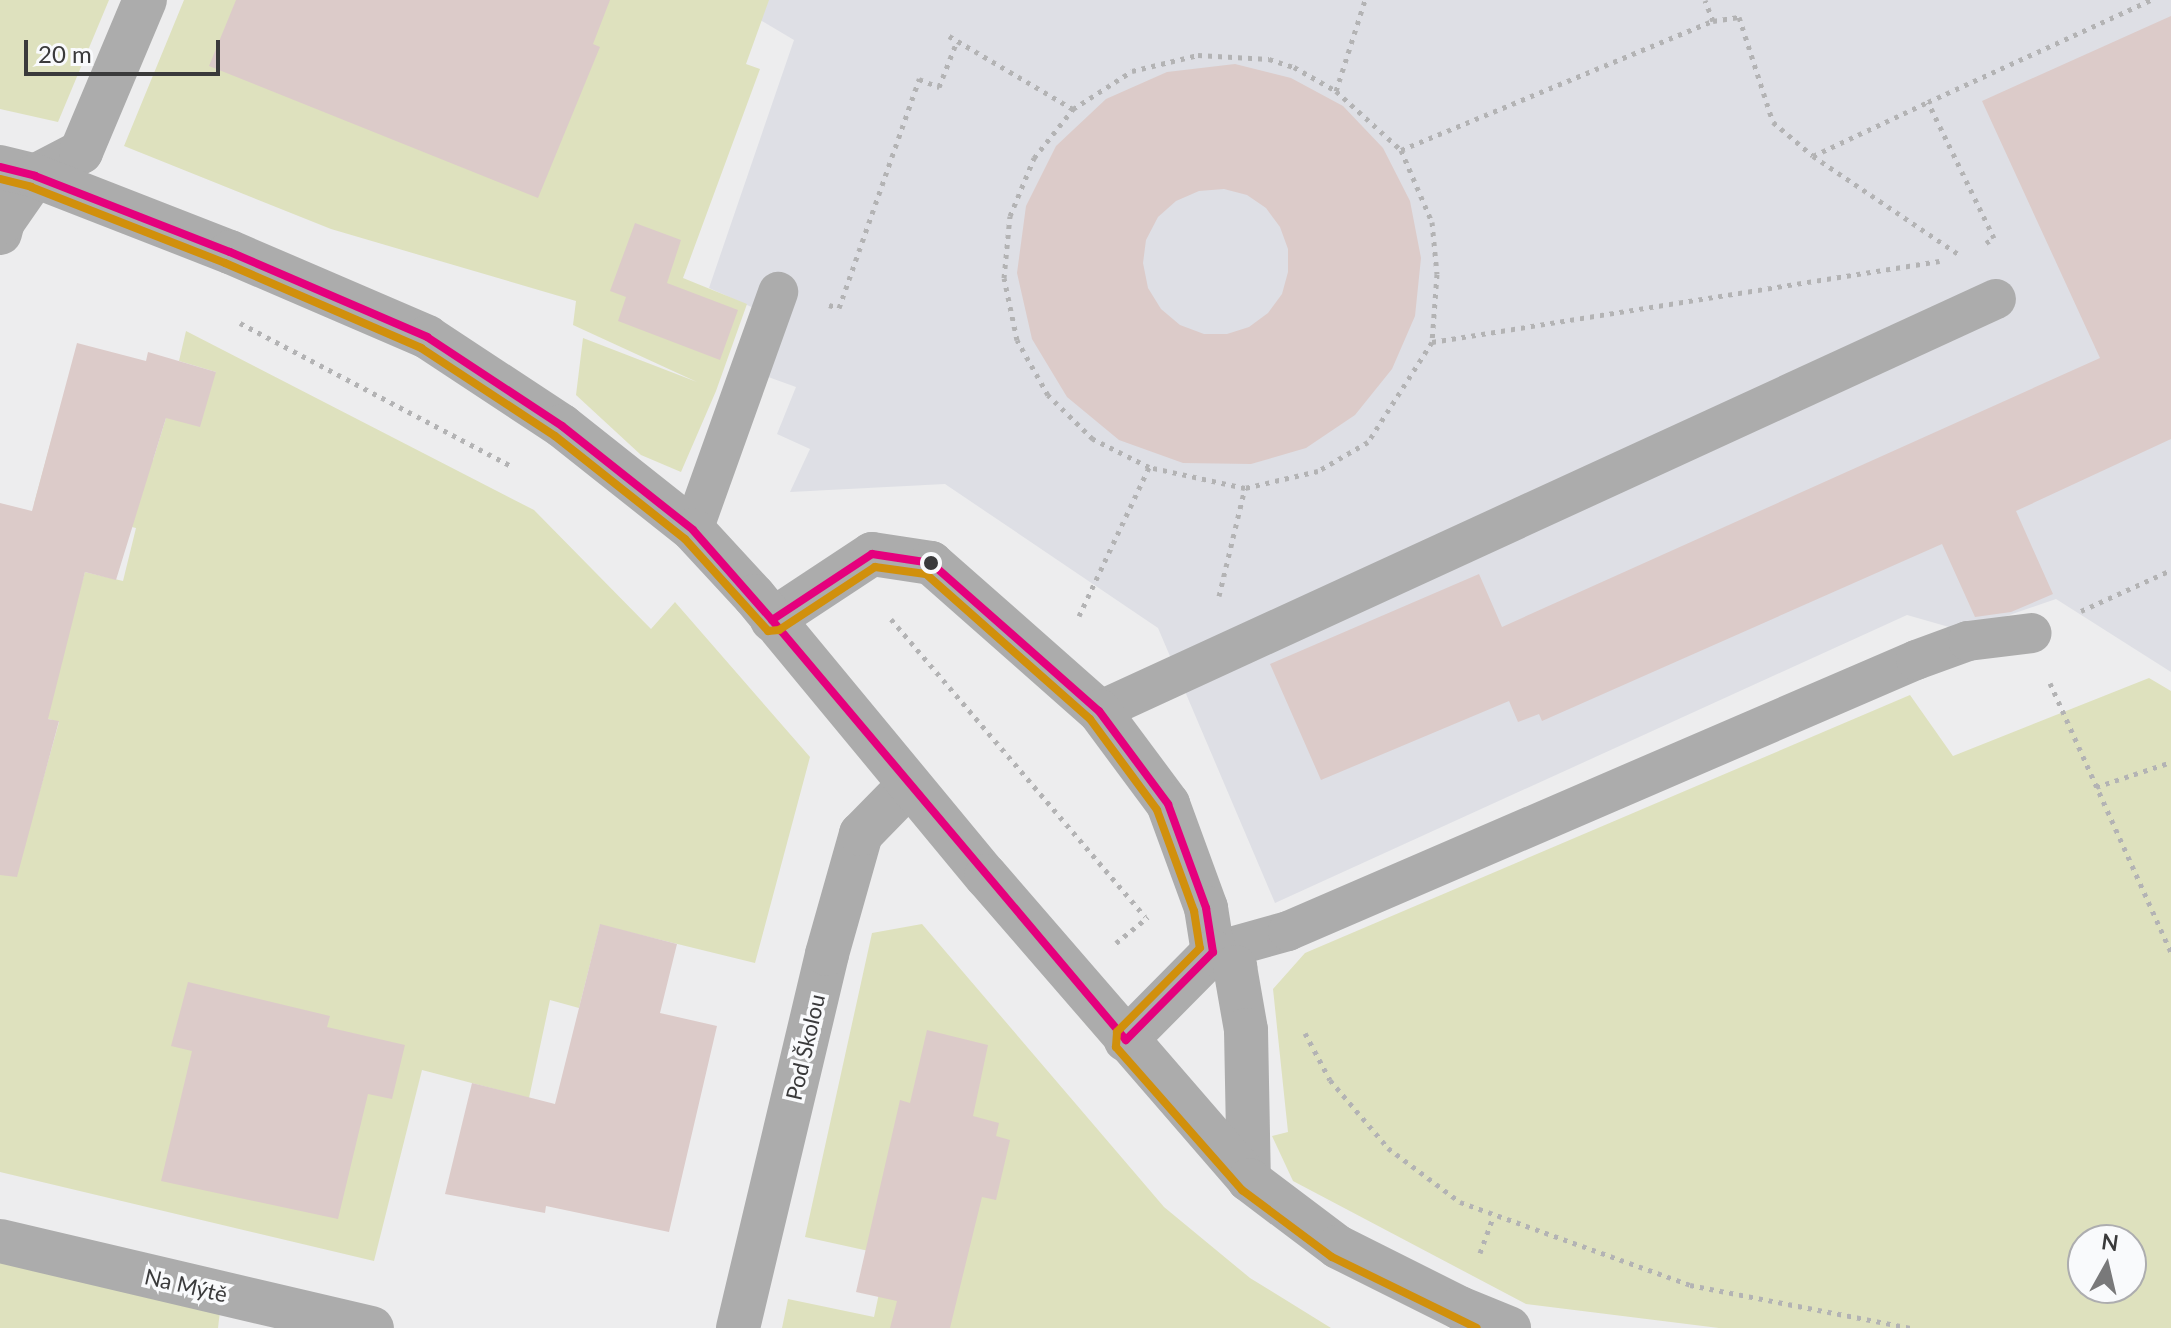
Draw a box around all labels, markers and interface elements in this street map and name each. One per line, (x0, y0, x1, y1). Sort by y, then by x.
scale bar (28, 24, 224, 74)
text: 20 m (38, 39, 92, 68)
unlabelled marker (923, 555, 939, 571)
street label: Pod Školou (780, 992, 830, 1102)
north arrow (2067, 1224, 2147, 1304)
text: N (2100, 1227, 2120, 1256)
street label: Na Mýtě (142, 1263, 230, 1307)

